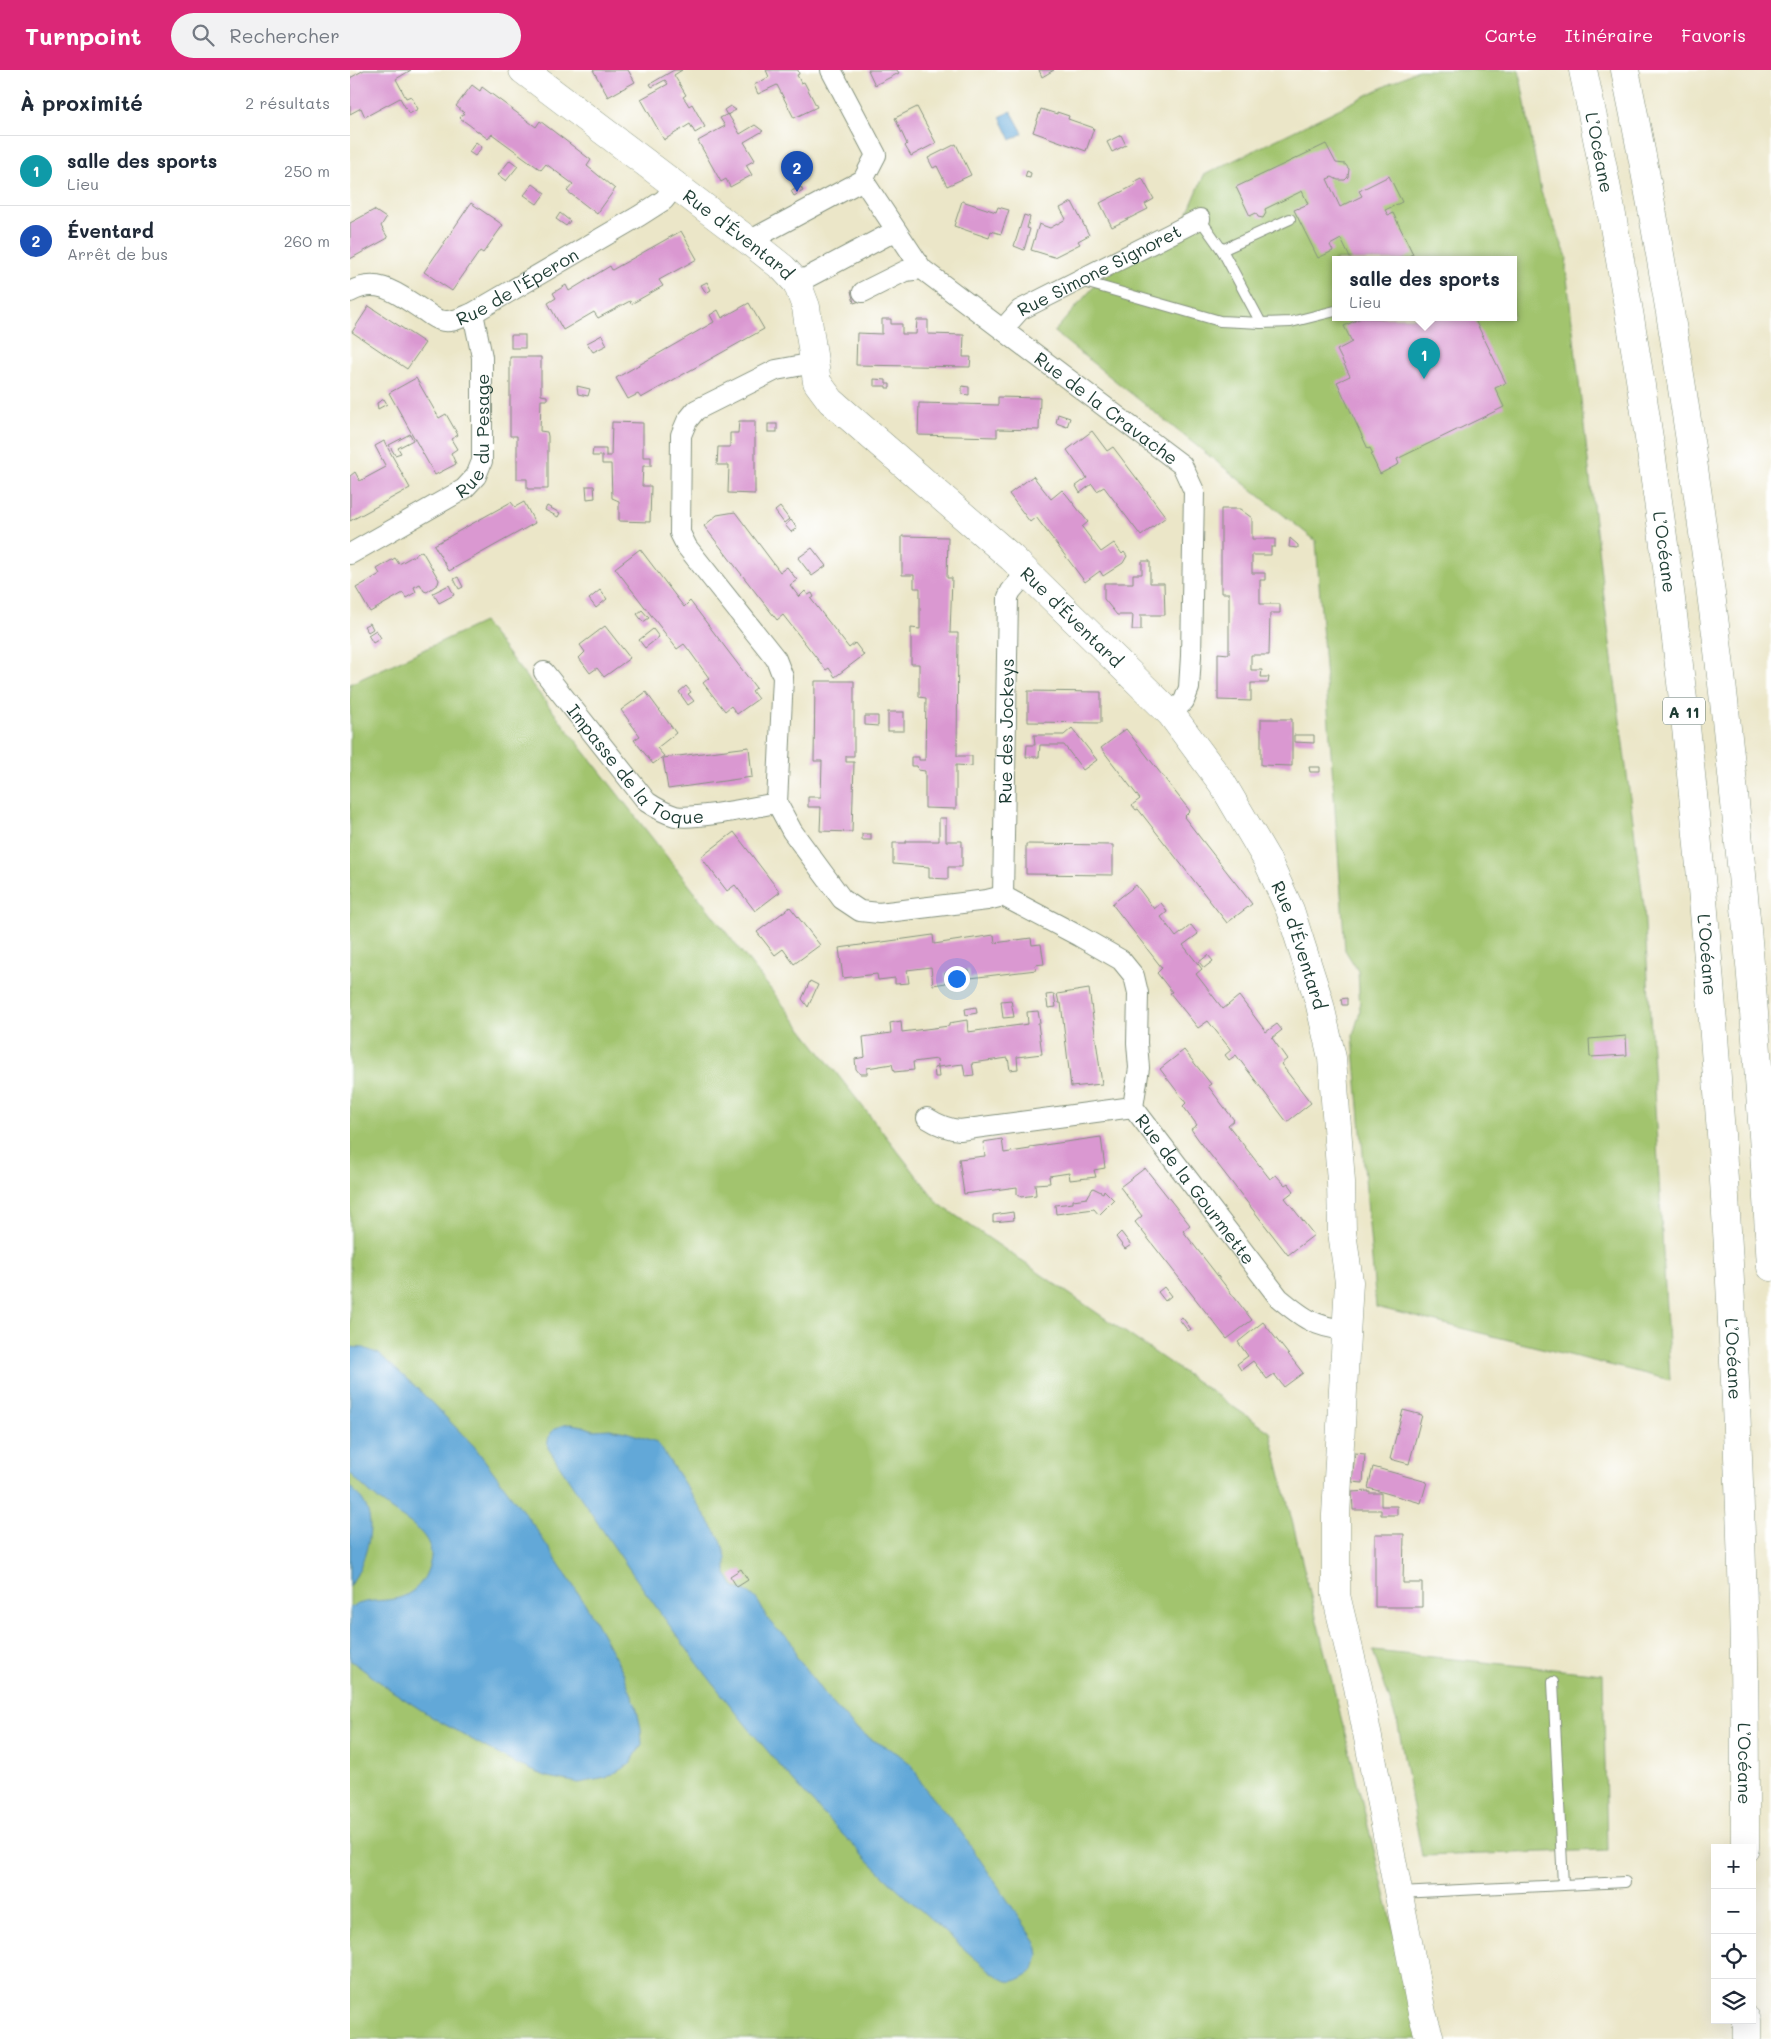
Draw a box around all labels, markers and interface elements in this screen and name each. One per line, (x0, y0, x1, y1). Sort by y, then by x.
search box (171, 13, 521, 58)
text: Turnpoint (25, 20, 141, 51)
icon: search (189, 21, 217, 49)
text: Rechercher (229, 23, 340, 48)
text: Carte (1485, 23, 1537, 47)
text: Itinéraire (1565, 23, 1653, 47)
text: Favoris (1681, 23, 1746, 47)
text: À proximité (20, 89, 143, 116)
text: 2 résultats (245, 92, 330, 113)
street label: L’Océane (1580, 110, 1619, 195)
text: salle des sports (67, 148, 217, 173)
pin: 2 (781, 151, 813, 192)
text: 1 (32, 160, 40, 181)
text: 250 m (284, 160, 330, 181)
text: Lieu (67, 173, 99, 194)
street label: Rue d'Éventard (678, 183, 800, 284)
text: Éventard (67, 218, 154, 243)
street label: Rue Simone Signoret (1013, 219, 1185, 322)
text: 2 (32, 230, 40, 251)
text: 260 m (284, 230, 330, 251)
street label: Rue de l'Éperon (452, 242, 583, 331)
text: Arrêt de bus (67, 243, 168, 264)
popup (1332, 256, 1517, 321)
text: salle des sports (1349, 266, 1500, 291)
text: Lieu (1349, 291, 1381, 312)
pin: 1 (1408, 338, 1440, 379)
street label: Rue de la Cravache (1030, 346, 1183, 470)
street label: Rue du Pesage (451, 374, 494, 503)
street label: L’Océane (1648, 510, 1682, 594)
street label: Rue d'Éventard (1016, 561, 1128, 672)
street label: Rue des Jockeys (993, 658, 1019, 804)
road number: A 11 (1663, 697, 1705, 724)
street label: Impasse de la Toque (562, 699, 705, 829)
street label: Rue d'Éventard (1266, 877, 1332, 1011)
street label: L’Océane (1692, 913, 1723, 996)
your location (944, 966, 970, 992)
street label: Rue de la Gourmette (1130, 1109, 1261, 1269)
street label: L’Océane (1720, 1317, 1748, 1400)
street label: L’Océane (1733, 1723, 1757, 1804)
map controls (1711, 1844, 1756, 2024)
button: + (1711, 1844, 1756, 1889)
button: − (1711, 1889, 1756, 1934)
button: locate (1711, 1934, 1756, 1979)
button: layers (1711, 1979, 1756, 2024)

